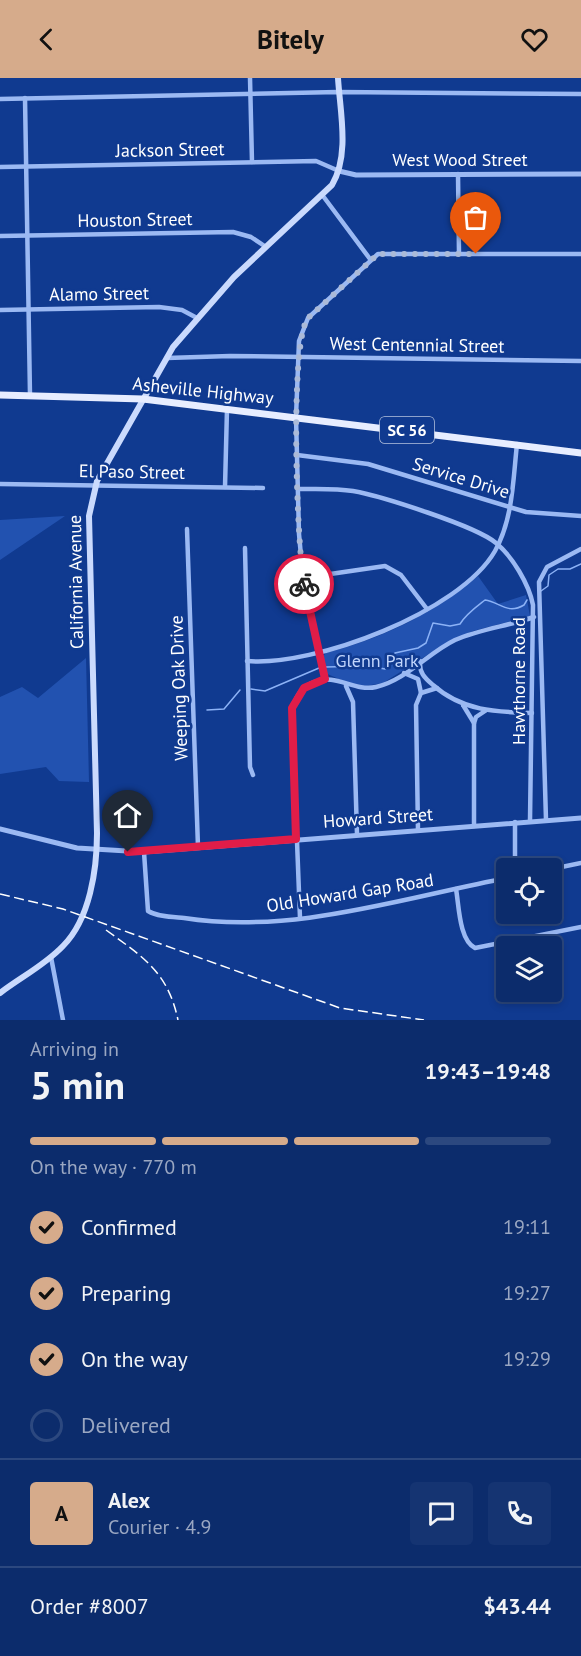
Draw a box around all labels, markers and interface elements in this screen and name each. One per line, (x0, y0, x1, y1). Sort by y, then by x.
text: Bitely (257, 22, 324, 56)
icon: back (30, 23, 63, 56)
icon: heart (518, 23, 551, 56)
street label: Jackson Street (114, 137, 225, 162)
street label: West Wood Street (392, 148, 528, 171)
pin (450, 192, 501, 254)
icon: bag (459, 201, 492, 234)
street label: Houston Street (77, 207, 193, 232)
street label: Alamo Street (49, 281, 149, 306)
street label: West Centennial Street (329, 331, 505, 358)
street label: Asheville Highway (131, 372, 275, 409)
road number: SC 56 (380, 417, 434, 443)
street label: Service Drive (410, 452, 512, 503)
street label: El Paso Street (79, 459, 185, 484)
street label: California Avenue (63, 515, 88, 649)
courier (274, 554, 334, 614)
icon: bike (288, 568, 321, 601)
street label: Weeping Oak Drive (164, 615, 193, 761)
street label: Hawthorne Road (507, 617, 530, 745)
park label: Glenn Park (335, 649, 419, 672)
pin (102, 790, 153, 852)
icon: home (111, 799, 144, 832)
street label: Howard Street (322, 802, 434, 833)
map controls (496, 858, 562, 1002)
button: locate (496, 858, 562, 924)
street label: Old Howard Gap Road (265, 868, 435, 917)
button: layers (496, 936, 562, 1002)
text: Arriving in (30, 1036, 119, 1062)
text: 19:43–19:48 (425, 1057, 551, 1085)
text: 5 min (30, 1059, 125, 1110)
text: On the way · 770 m (30, 1154, 197, 1180)
icon: check (30, 1211, 63, 1244)
text: Confirmed (81, 1213, 177, 1241)
text: 19:11 (503, 1214, 551, 1240)
icon: check (30, 1277, 63, 1310)
text: Preparing (81, 1279, 171, 1307)
text: 19:27 (503, 1280, 551, 1306)
icon: check (30, 1343, 63, 1376)
text: On the way (81, 1345, 188, 1373)
text: 19:29 (503, 1346, 551, 1372)
text: Delivered (81, 1411, 171, 1439)
button: chat (410, 1482, 473, 1545)
button: phone (488, 1482, 551, 1545)
text: Alex (108, 1486, 150, 1514)
text: A (55, 1499, 68, 1527)
text: Courier · 4.9 (108, 1514, 211, 1540)
text: Order #8007 (30, 1592, 149, 1620)
text: $43.44 (483, 1592, 551, 1620)

